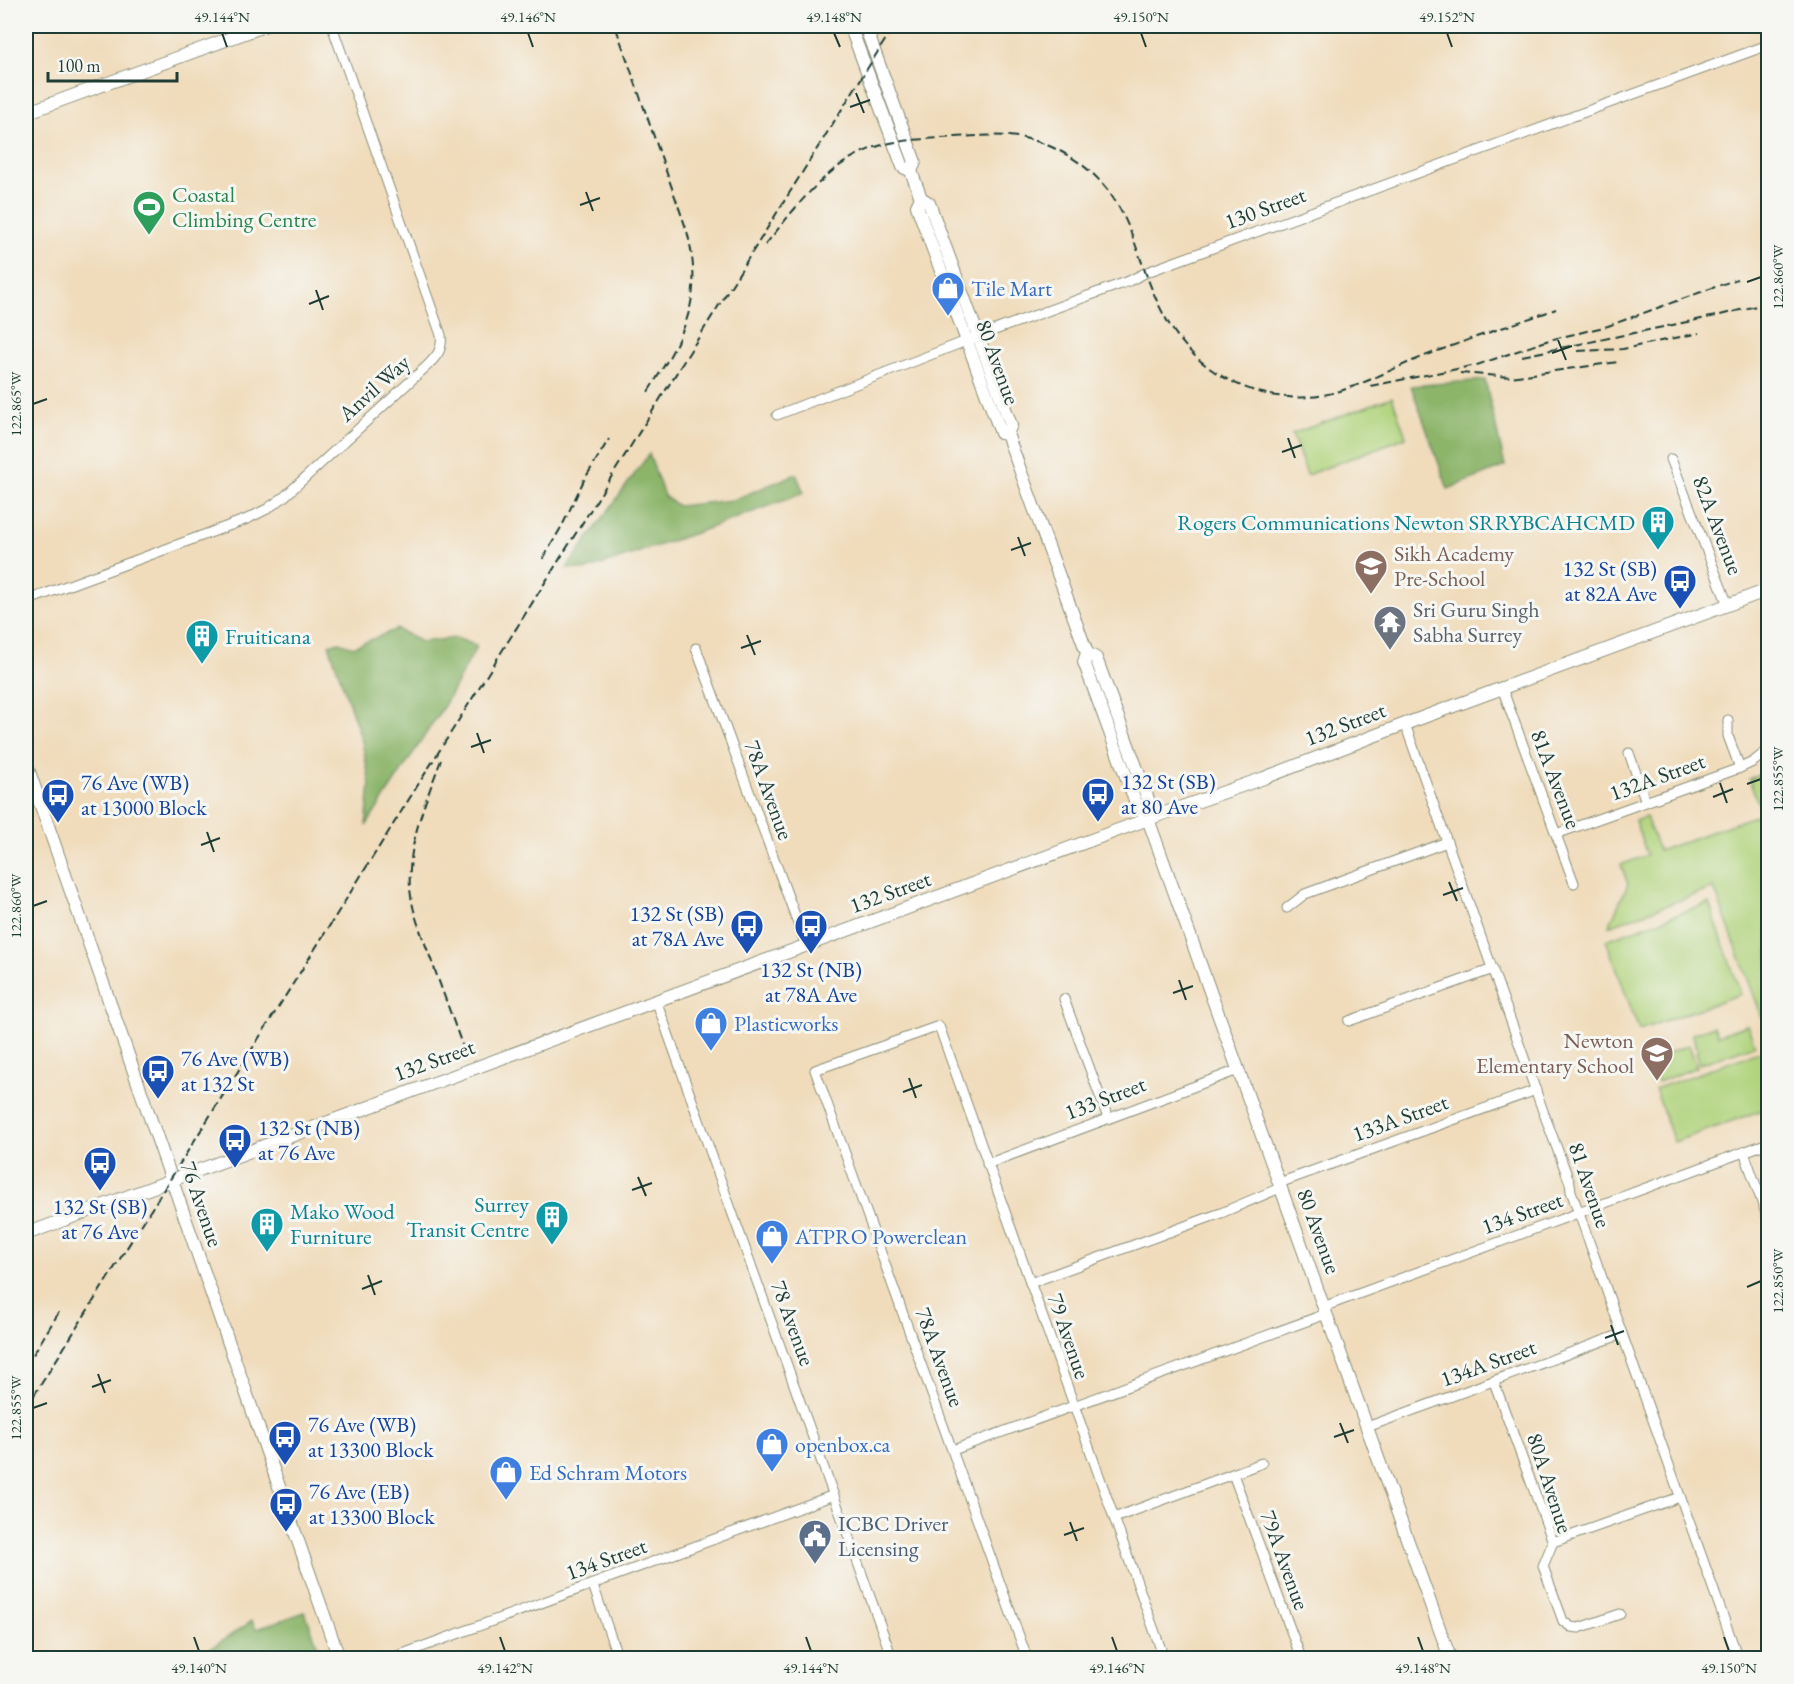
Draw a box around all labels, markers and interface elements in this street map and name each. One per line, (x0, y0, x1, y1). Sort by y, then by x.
text: 49.144°N (194, 7, 250, 26)
text: 49.146°N (500, 7, 556, 26)
text: 49.148°N (806, 7, 862, 26)
text: 49.150°N (1113, 7, 1169, 26)
text: 49.152°N (1419, 7, 1475, 26)
scale bar (48, 45, 177, 83)
text: 100 m (57, 54, 101, 77)
place label: Coastal Climbing Centre (172, 180, 317, 234)
street label: 130 Street (1220, 180, 1310, 236)
sports icon: Coastal Climbing Centre (131, 189, 167, 236)
text: 122.860°W (1768, 244, 1787, 309)
shop icon: Tile Mart (930, 270, 966, 317)
place label: Tile Mart (971, 274, 1052, 303)
street label: 80 Avenue (969, 315, 1027, 409)
street label: Anvil Way (331, 348, 416, 429)
text: 122.865°W (6, 371, 25, 436)
street label: 82A Avenue (1686, 471, 1750, 579)
building icon: Rogers Communications Newton SRRYBCAHCMD (1640, 504, 1676, 551)
place label: Rogers Communications Newton SRRYBCAHCMD (1177, 508, 1635, 537)
place label: Sikh Academy Pre-School (1394, 539, 1514, 593)
school or university icon: Sikh Academy Pre-School (1353, 548, 1389, 595)
place label: 132 St (SB) at 82A Ave (1562, 554, 1657, 608)
bus stop icon: 132 St (SB) at 82A Ave (1662, 563, 1698, 610)
place label: Sri Guru Singh Sabha Surrey (1413, 595, 1539, 649)
temple icon: Sri Guru Singh Sabha Surrey (1372, 604, 1408, 651)
building icon: Fruiticana (184, 618, 220, 665)
place label: Fruiticana (225, 622, 311, 651)
street label: 132 Street (1300, 695, 1390, 753)
street label: 81A Avenue (1524, 725, 1588, 833)
street label: 78A Avenue (738, 736, 801, 844)
street label: 132A Street (1605, 746, 1709, 808)
text: 122.855°W (1768, 746, 1787, 811)
place label: 132 St (SB) at 80 Ave (1121, 767, 1216, 821)
place label: 76 Ave (WB) at 13000 Block (81, 768, 207, 822)
bus stop icon: 132 St (SB) at 80 Ave (1080, 776, 1116, 823)
bus stop icon: 76 Ave (WB) at 13000 Block (40, 777, 76, 824)
street label: 132 Street (845, 864, 935, 920)
text: 122.860°W (6, 873, 25, 938)
place label: 132 St (SB) at 78A Ave (629, 899, 724, 953)
bus stop icon: 132 St (SB) at 78A Ave (729, 908, 765, 955)
bus stop icon: 132 St (NB) at 78A Ave (793, 908, 829, 955)
place label: 132 St (NB) at 78A Ave (760, 955, 862, 1009)
shop icon: Plasticworks (693, 1005, 729, 1052)
place label: Plasticworks (734, 1009, 838, 1038)
place label: Newton Elementary School (1476, 1026, 1634, 1080)
street label: 132 Street (389, 1032, 479, 1088)
school or university icon: Newton Elementary School (1639, 1035, 1675, 1082)
place label: 76 Ave (WB) at 132 St (181, 1044, 289, 1098)
bus stop icon: 76 Ave (WB) at 132 St (140, 1053, 176, 1100)
street label: 133 Street (1060, 1069, 1150, 1127)
street label: 133A Street (1348, 1087, 1452, 1149)
place label: 132 St (NB) at 76 Ave (258, 1113, 360, 1167)
bus stop icon: 132 St (NB) at 76 Ave (217, 1122, 253, 1169)
street label: 81 Avenue (1562, 1138, 1618, 1232)
bus stop icon: 132 St (SB) at 76 Ave (82, 1145, 118, 1192)
street label: 76 Avenue (174, 1157, 230, 1251)
street label: 80 Avenue (1290, 1184, 1348, 1278)
street label: 134 Street (1477, 1185, 1567, 1241)
place label: Surrey Transit Centre (406, 1190, 529, 1244)
place label: 132 St (SB) at 76 Ave (53, 1192, 147, 1246)
place label: Mako Wood Furniture (290, 1197, 396, 1251)
building icon: Surrey Transit Centre (534, 1199, 570, 1246)
building icon: Mako Wood Furniture (249, 1206, 285, 1253)
shop icon: ATPRO Powerclean (754, 1218, 790, 1265)
place label: ATPRO Powerclean (794, 1222, 968, 1251)
text: 122.850°W (1768, 1248, 1787, 1313)
street label: 78 Avenue (764, 1276, 822, 1370)
street label: 79 Avenue (1041, 1289, 1097, 1383)
street label: 78A Avenue (909, 1303, 972, 1411)
street label: 134A Street (1436, 1332, 1540, 1394)
text: 122.855°W (6, 1375, 25, 1440)
place label: 76 Ave (WB) at 13300 Block (308, 1410, 434, 1464)
bus stop icon: 76 Ave (WB) at 13300 Block (267, 1419, 303, 1466)
shop icon: openbox.ca (754, 1426, 790, 1473)
street label: 80A Avenue (1520, 1429, 1580, 1537)
place label: openbox.ca (795, 1430, 891, 1459)
shop icon: Ed Schram Motors (488, 1454, 524, 1501)
place label: Ed Schram Motors (529, 1458, 687, 1487)
place label: 76 Ave (EB) at 13300 Block (309, 1477, 435, 1531)
bus stop icon: 76 Ave (EB) at 13300 Block (268, 1486, 304, 1533)
street label: 79A Avenue (1254, 1506, 1317, 1614)
place label: ICBC Driver Licensing (838, 1509, 949, 1563)
public building icon: ICBC Driver Licensing (797, 1518, 833, 1565)
street label: 134 Street (561, 1531, 651, 1587)
text: 49.140°N (171, 1658, 227, 1677)
text: 49.142°N (477, 1658, 533, 1677)
text: 49.144°N (783, 1658, 839, 1677)
text: 49.146°N (1089, 1658, 1145, 1677)
text: 49.148°N (1395, 1658, 1451, 1677)
text: 49.150°N (1701, 1658, 1757, 1677)

